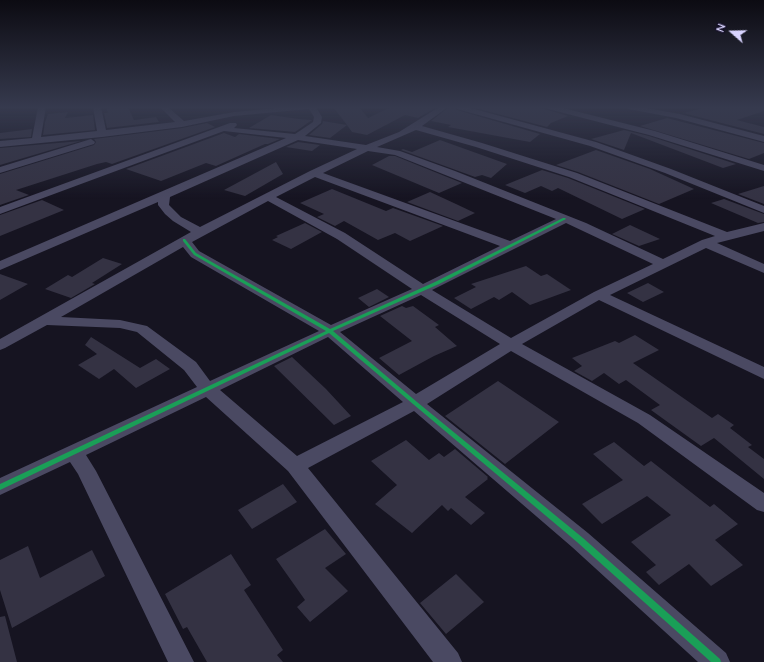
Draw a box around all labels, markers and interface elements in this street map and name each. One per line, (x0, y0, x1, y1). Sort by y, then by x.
north arrow (712, 12, 752, 52)
text: N (713, 22, 729, 34)

